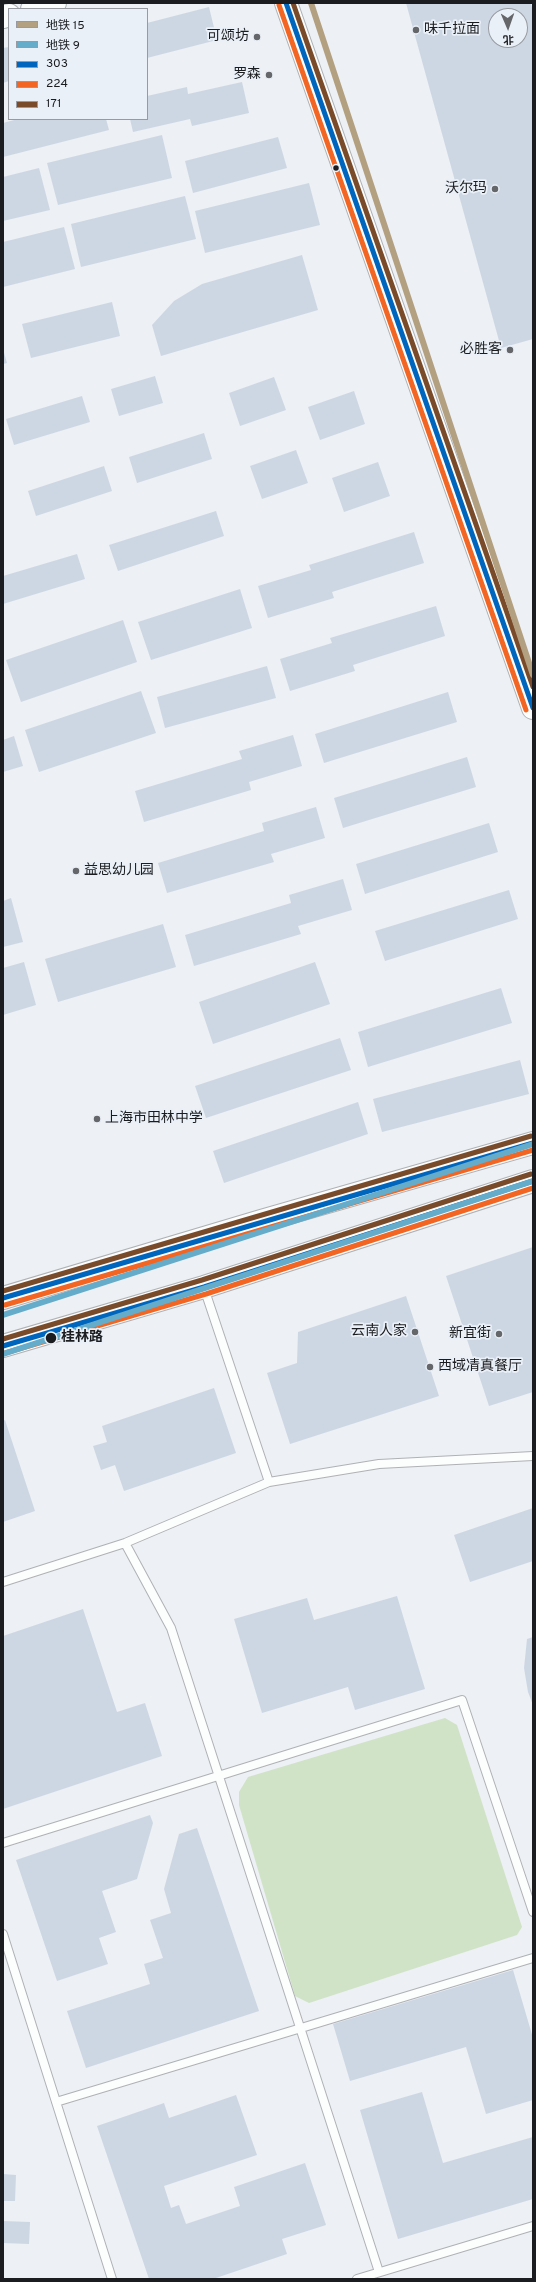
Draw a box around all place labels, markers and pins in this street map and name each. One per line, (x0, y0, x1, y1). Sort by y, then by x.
place label: 味千拉面 (424, 22, 480, 38)
marker: 味千拉面 (411, 25, 421, 35)
place label: 可颂坊 (207, 29, 249, 45)
marker: 可颂坊 (252, 32, 262, 42)
place label: 罗森 (233, 67, 261, 83)
marker: 罗森 (264, 70, 274, 80)
unlabelled marker (331, 163, 341, 173)
place label: 沃尔玛 (445, 181, 487, 197)
marker: 沃尔玛 (490, 184, 500, 194)
place label: 必胜客 (460, 342, 502, 358)
marker: 必胜客 (505, 345, 515, 355)
place label: 益思幼儿园 (84, 863, 154, 879)
marker: 益思幼儿园 (71, 866, 81, 876)
place label: 上海市田林中学 (105, 1111, 203, 1127)
marker: 上海市田林中学 (92, 1114, 102, 1124)
place label: 云南人家 (351, 1324, 407, 1340)
place label: 新宜街 (449, 1326, 491, 1342)
marker: 云南人家 (410, 1327, 420, 1337)
marker: 新宜街 (494, 1329, 504, 1339)
place label: 桂林路 (61, 1330, 103, 1346)
marker: 桂林路 (44, 1331, 58, 1345)
place label: 西域凊真餐厅 (438, 1359, 522, 1375)
marker: 西域凊真餐厅 (425, 1362, 435, 1372)

